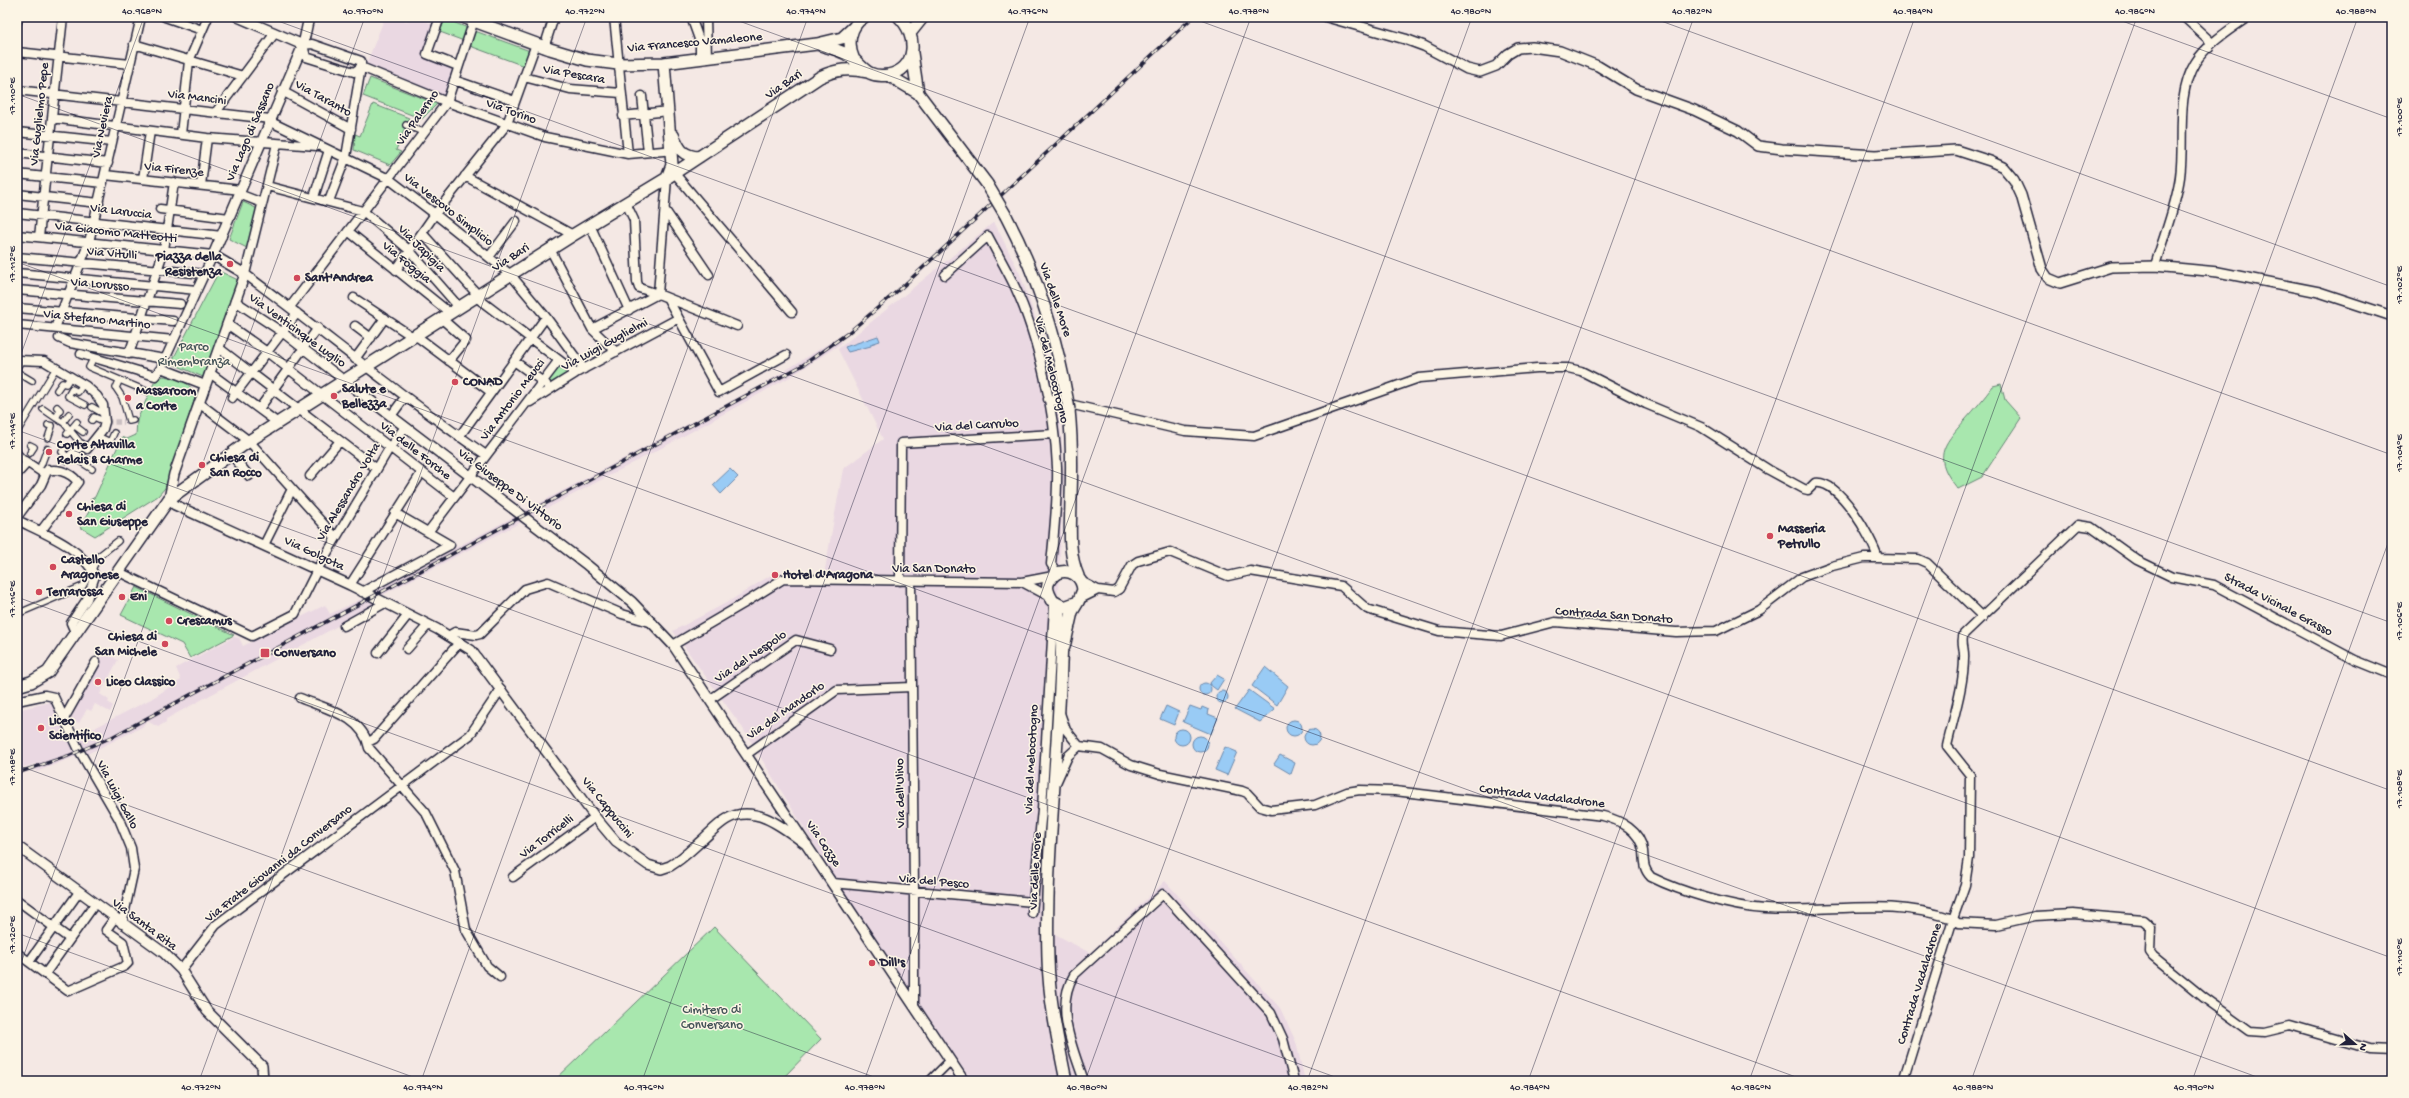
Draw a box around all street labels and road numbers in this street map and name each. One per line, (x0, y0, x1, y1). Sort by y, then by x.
street label: Via Francesco Vamaleone (626, 30, 763, 56)
street label: Via Guglielmo Pepe (27, 62, 53, 167)
street label: Via Pescara (541, 62, 607, 88)
street label: Via Bari (762, 67, 805, 104)
street label: Via Taranto (291, 77, 354, 121)
street label: Via Lago di Sassano (223, 80, 279, 185)
street label: Via Mancini (166, 87, 227, 109)
street label: Via Palermo (393, 87, 443, 150)
street label: Via Neviera (89, 94, 117, 160)
street label: Via Torino (483, 96, 538, 128)
street label: Via Firenze (143, 159, 205, 181)
street label: Via Vescovo Simplicio (399, 170, 496, 250)
street label: Via Laruccia (88, 201, 153, 223)
street label: Via Giacomo Matteotti (53, 219, 178, 247)
street label: Via Japigia (393, 221, 448, 276)
street label: Via Foggia (378, 238, 434, 288)
street label: Via Bari (489, 240, 533, 276)
street label: Via Vitulli (85, 244, 138, 264)
street label: Via delle More (1035, 260, 1075, 339)
street label: Via Lorusso (69, 275, 130, 295)
street label: Via Venticinque Luglio (245, 290, 349, 371)
street label: Via Stefano Martino (42, 307, 151, 333)
street label: Via del Melocotogno (1030, 314, 1072, 425)
street label: Via Luigi Guglielmi (558, 315, 651, 375)
street label: Via Antonio Meucci (477, 356, 549, 445)
street label: Via del Carrubo (934, 416, 1019, 436)
street label: Via delle Forche (376, 418, 454, 484)
street label: Via Alessandro Volta (313, 439, 385, 545)
street label: Via Giuseppe Di Vittorio (454, 445, 566, 535)
street label: Via Golgota (281, 533, 347, 575)
street label: Via San Donato (891, 562, 976, 577)
street label: Strada Vicinale Grasso (2221, 570, 2335, 640)
street label: Contrada San Donato (1555, 604, 1674, 628)
street label: Via del Nespolo (711, 627, 790, 687)
street label: Via del Mandorlo (743, 678, 828, 744)
street label: Via del Melocotogno (1022, 704, 1042, 815)
street label: Via Luigi Gallo (92, 757, 141, 832)
street label: Via dell'Ulivo (893, 758, 909, 829)
street label: Via Cappuccini (577, 774, 636, 842)
street label: Contrada Vadaladrone (1478, 782, 1606, 812)
street label: Via Frate Giovanni da Conversano (202, 802, 356, 927)
street label: Via Torricelli (516, 812, 577, 863)
street label: Via Cozze (802, 817, 844, 870)
street label: Via delle More (1026, 832, 1046, 911)
street label: Via del Pesco (897, 871, 970, 893)
street label: Via Santa Rita (108, 895, 180, 955)
street label: Contrada Vadaladrone (1894, 921, 1946, 1047)

